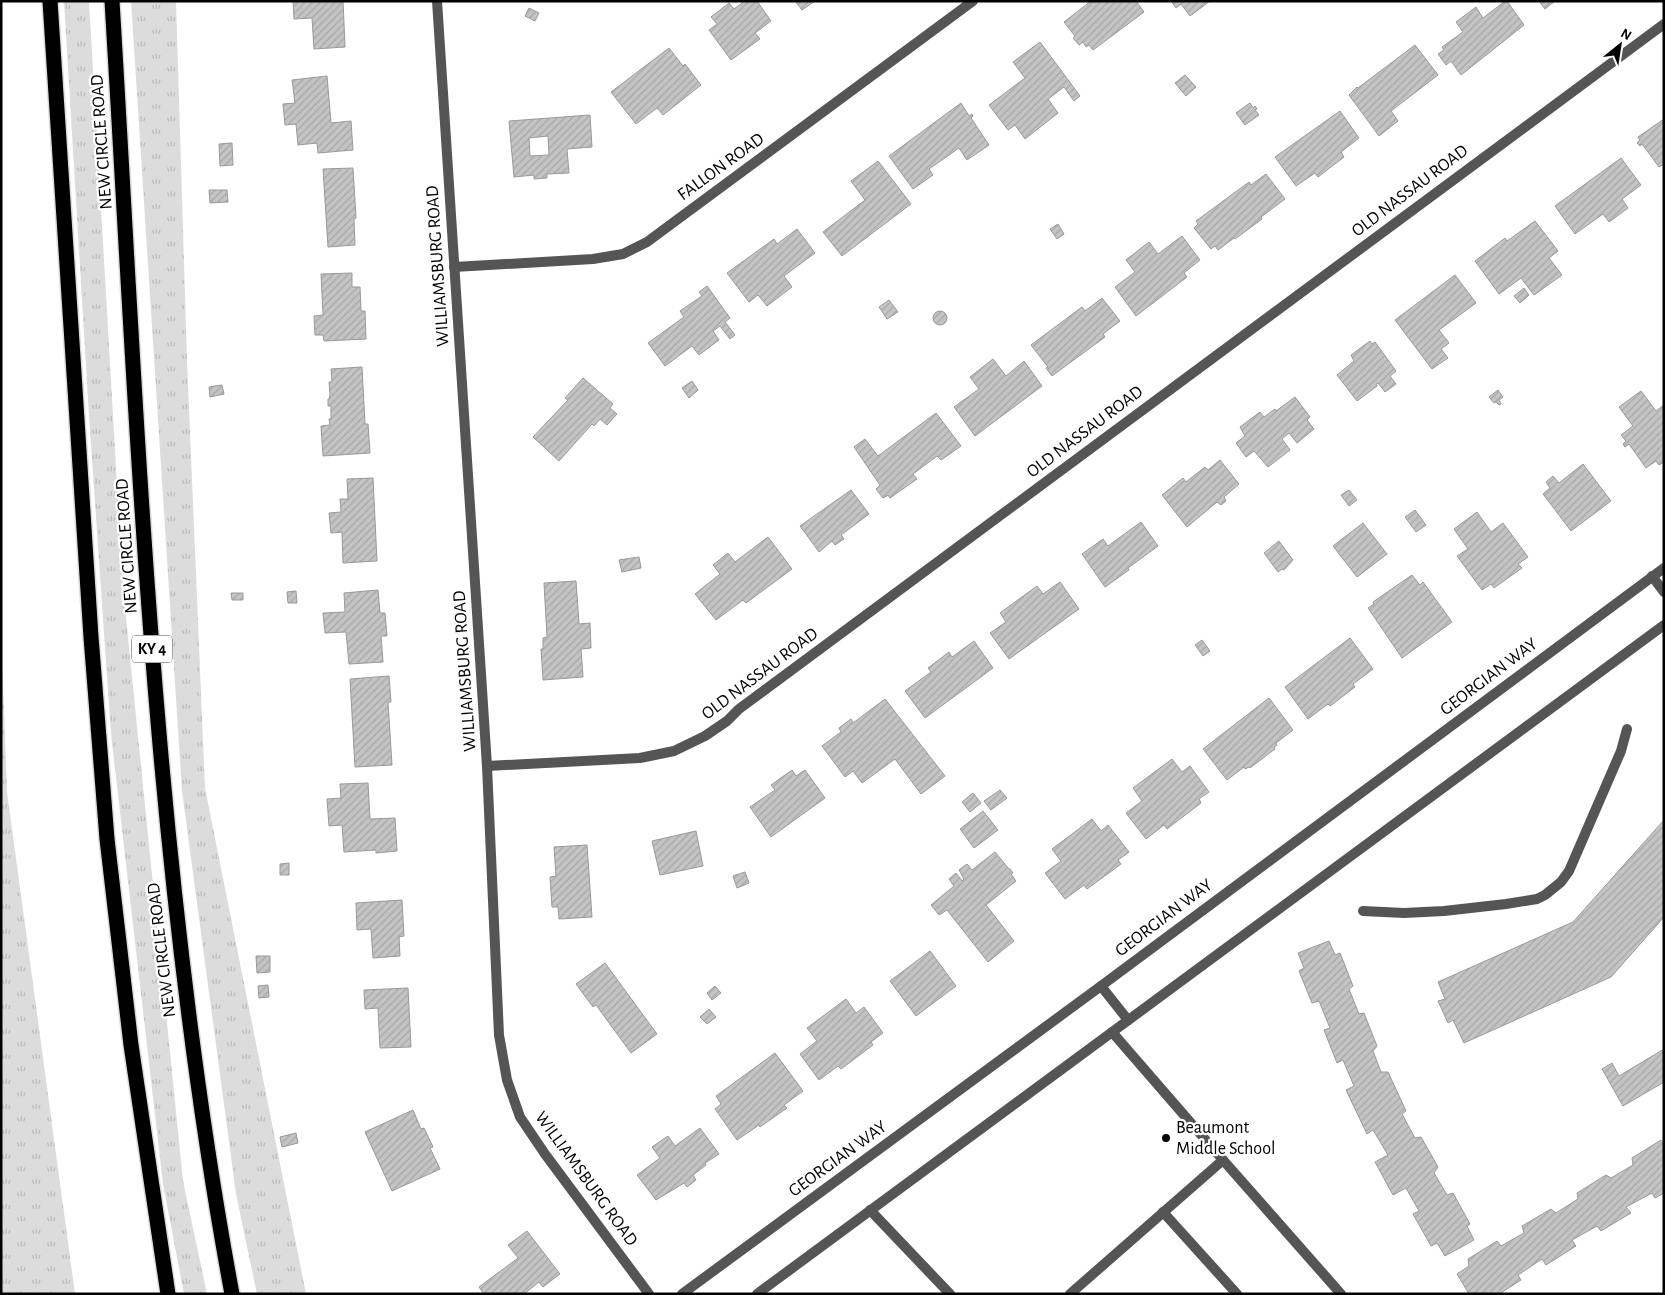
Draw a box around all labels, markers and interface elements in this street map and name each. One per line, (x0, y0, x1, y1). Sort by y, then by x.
north arrow (1595, 20, 1645, 70)
text: N (1618, 26, 1634, 43)
street label: NEW CIRCLE ROAD (88, 74, 116, 210)
street label: FALLON ROAD (675, 130, 767, 204)
street label: OLD NASSAU ROAD (1348, 142, 1472, 240)
street label: WILLIAMSBURG ROAD (423, 185, 453, 347)
street label: OLD NASSAU ROAD (1023, 383, 1147, 481)
street label: NEW CIRCLE ROAD (113, 478, 141, 614)
street label: WILLIAMSBURG ROAD (450, 590, 480, 752)
street label: OLD NASSAU ROAD (698, 625, 822, 723)
street label: GEORGIAN WAY (1437, 634, 1541, 719)
road number: KY 4 (132, 636, 172, 662)
street label: GEORGIAN WAY (1112, 875, 1216, 960)
street label: NEW CIRCLE ROAD (145, 882, 179, 1018)
street label: WILLIAMSBURG ROAD (531, 1108, 641, 1250)
street label: GEORGIAN WAY (786, 1117, 891, 1201)
place label: Beaumont Middle School (1176, 1119, 1275, 1158)
marker: Beaumont Middle School (1160, 1132, 1172, 1144)

